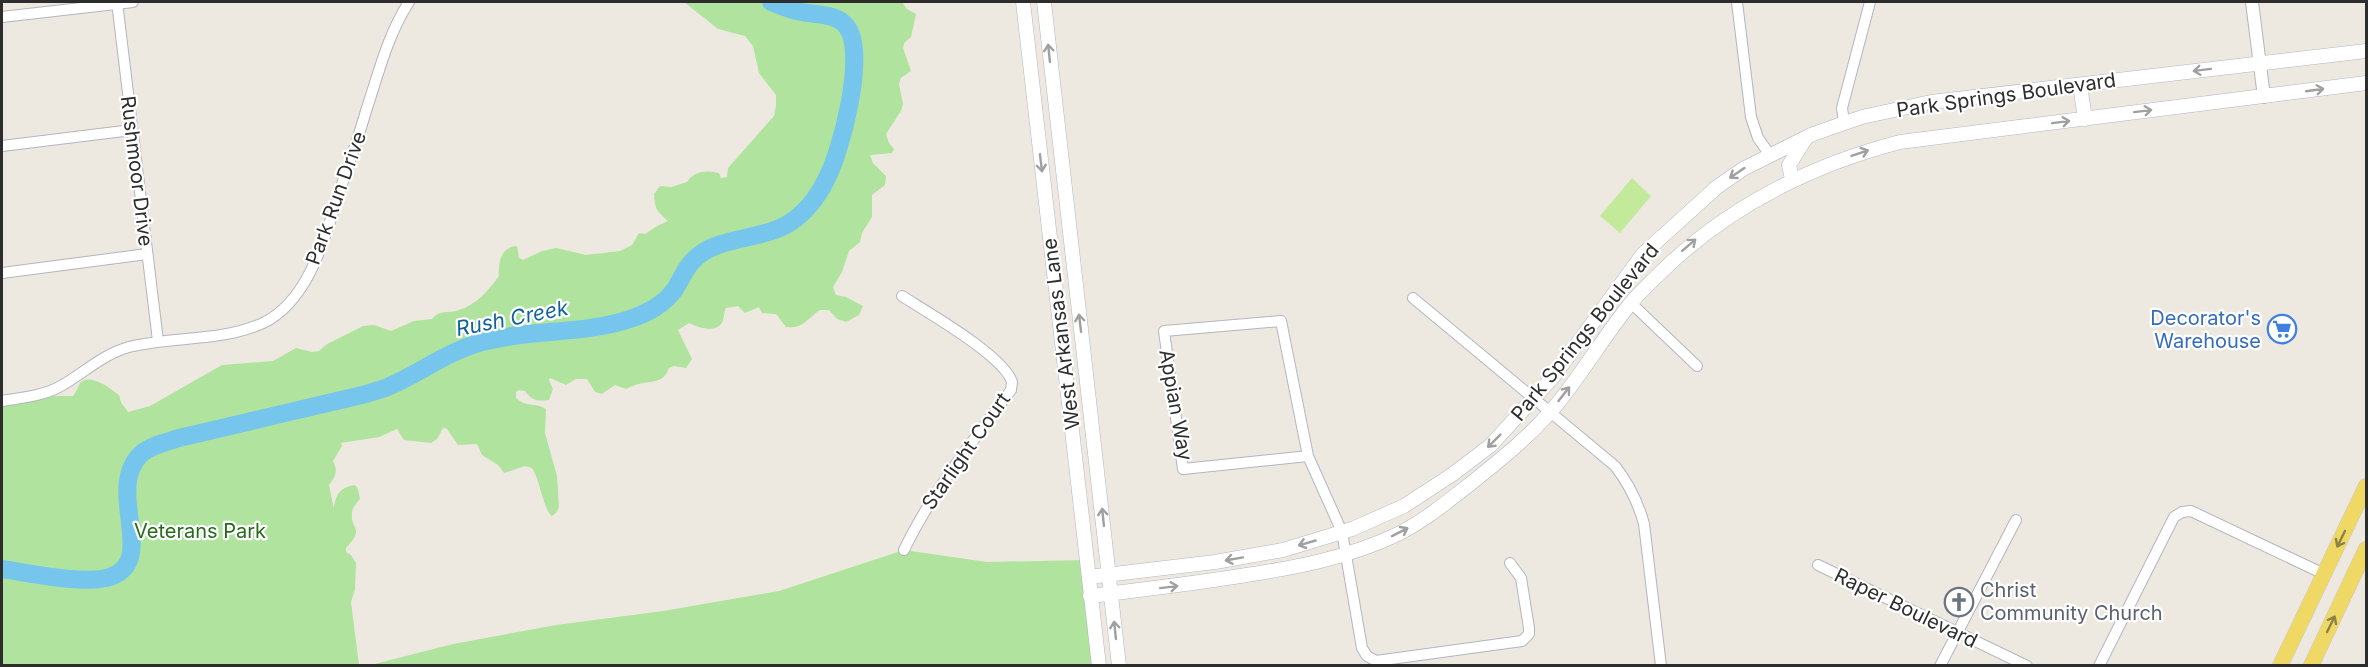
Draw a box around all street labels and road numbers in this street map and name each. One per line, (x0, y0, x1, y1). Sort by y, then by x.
street label: Park Springs Boulevard (1895, 68, 2117, 122)
street label: Rushmoor Drive (116, 94, 158, 248)
street label: Park Run Drive (301, 128, 371, 268)
street label: West Arkansas Lane (1037, 237, 1085, 431)
street label: Park Springs Boulevard (1506, 238, 1664, 426)
street label: Appian Way (1154, 347, 1198, 463)
street label: Starlight Court (917, 388, 1015, 514)
street label: Raper Boulevard (1831, 563, 1981, 653)

